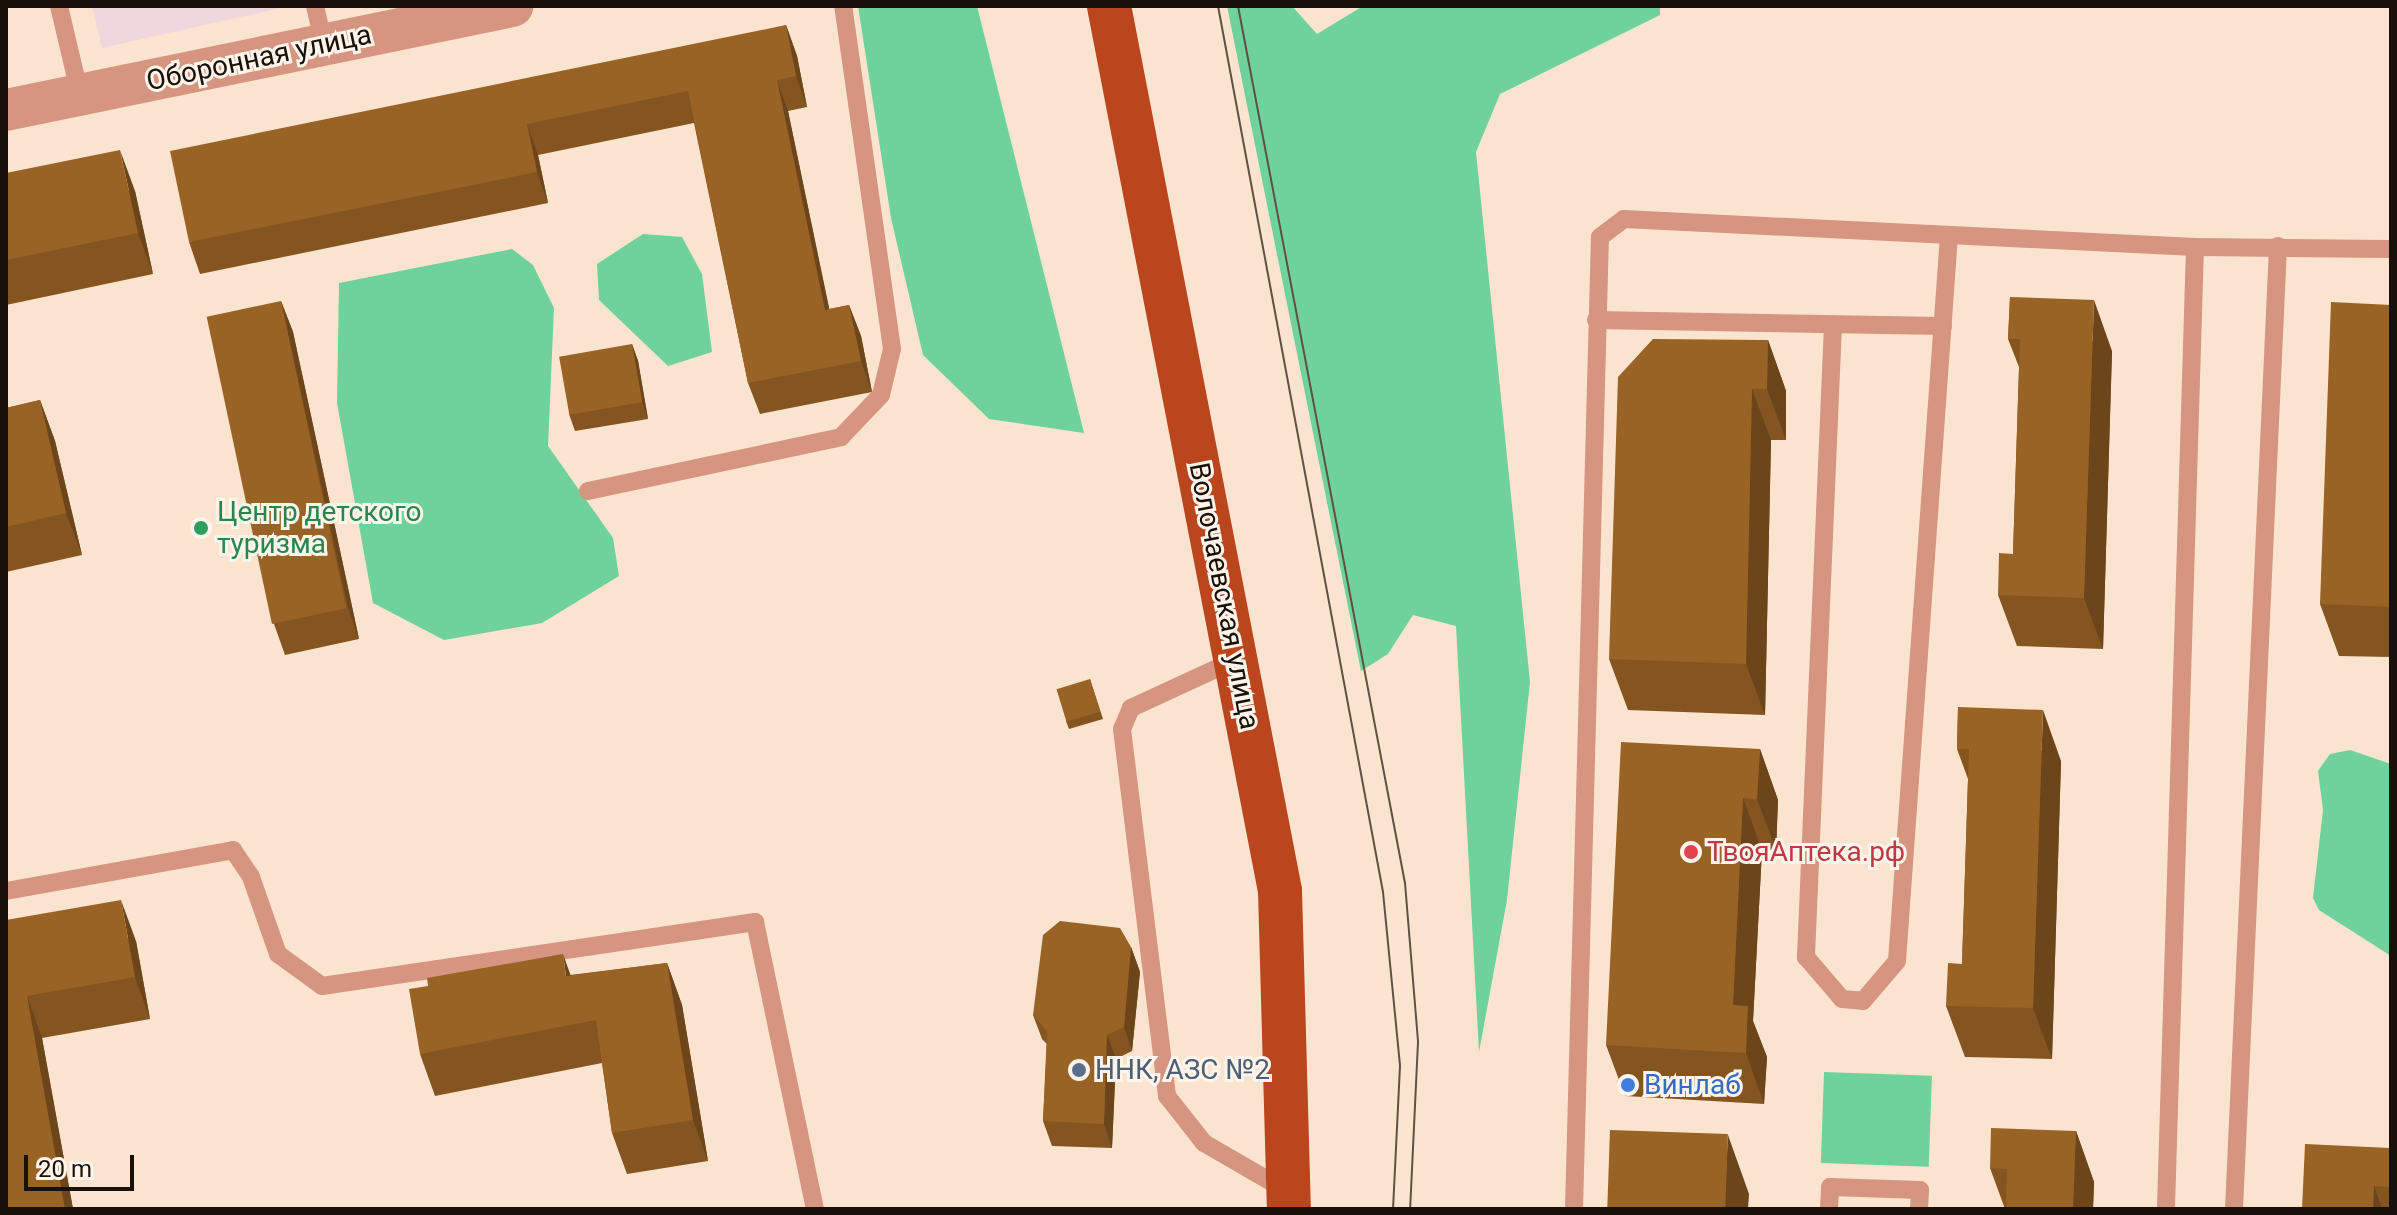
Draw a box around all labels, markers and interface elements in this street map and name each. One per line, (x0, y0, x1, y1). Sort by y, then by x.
street label: Оборонная улица (143, 18, 375, 98)
street label: Волочаевская улица (1182, 460, 1266, 732)
place label: Центр детского туризма (217, 495, 422, 561)
marker: Центр детского туризма (192, 519, 210, 537)
place label: ТвояАптека.рф (1707, 835, 1905, 869)
marker: ТвояАптека.рф (1682, 843, 1700, 861)
place label: ННК, АЗС №2 (1095, 1053, 1270, 1087)
marker: ННК, АЗС №2 (1070, 1061, 1088, 1079)
place label: Винлаб (1644, 1068, 1741, 1102)
marker: Винлаб (1619, 1076, 1637, 1094)
scale bar (28, 1139, 138, 1189)
text: 20 m (38, 1155, 92, 1183)

